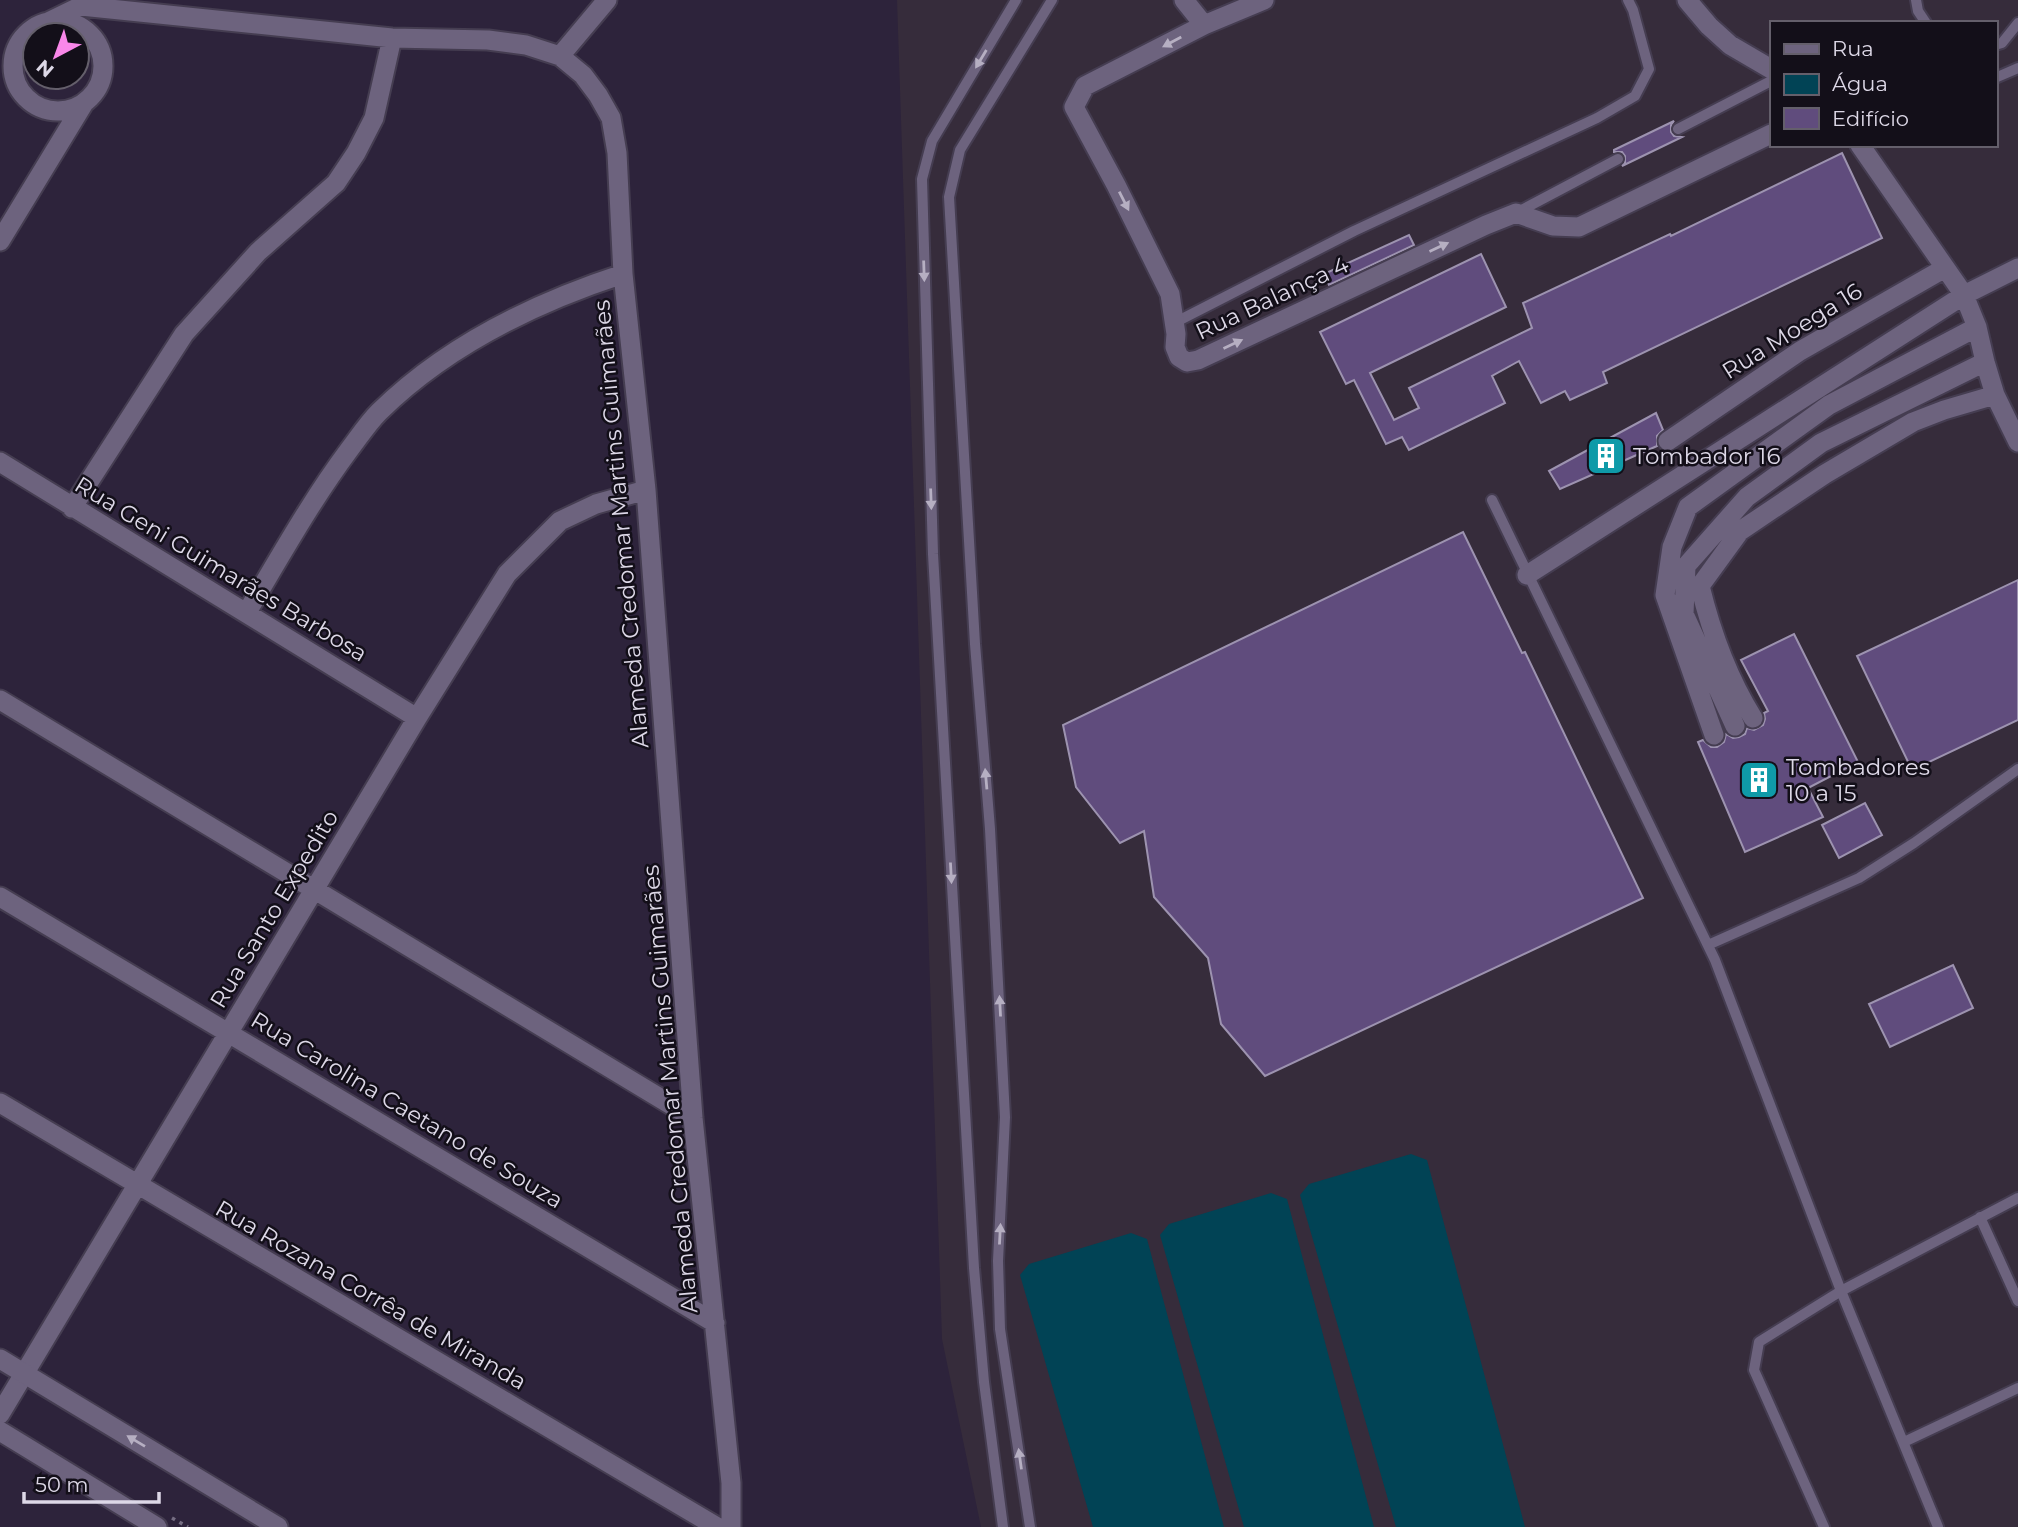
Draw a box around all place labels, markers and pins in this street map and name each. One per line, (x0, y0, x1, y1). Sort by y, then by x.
building icon: Tombador 16 (1585, 435, 1627, 477)
place label: Tombador 16 (1633, 442, 1780, 470)
place label: Tombadores 10 a 15 (1786, 753, 1930, 807)
building icon: Tombadores 10 a 15 (1738, 759, 1780, 801)

